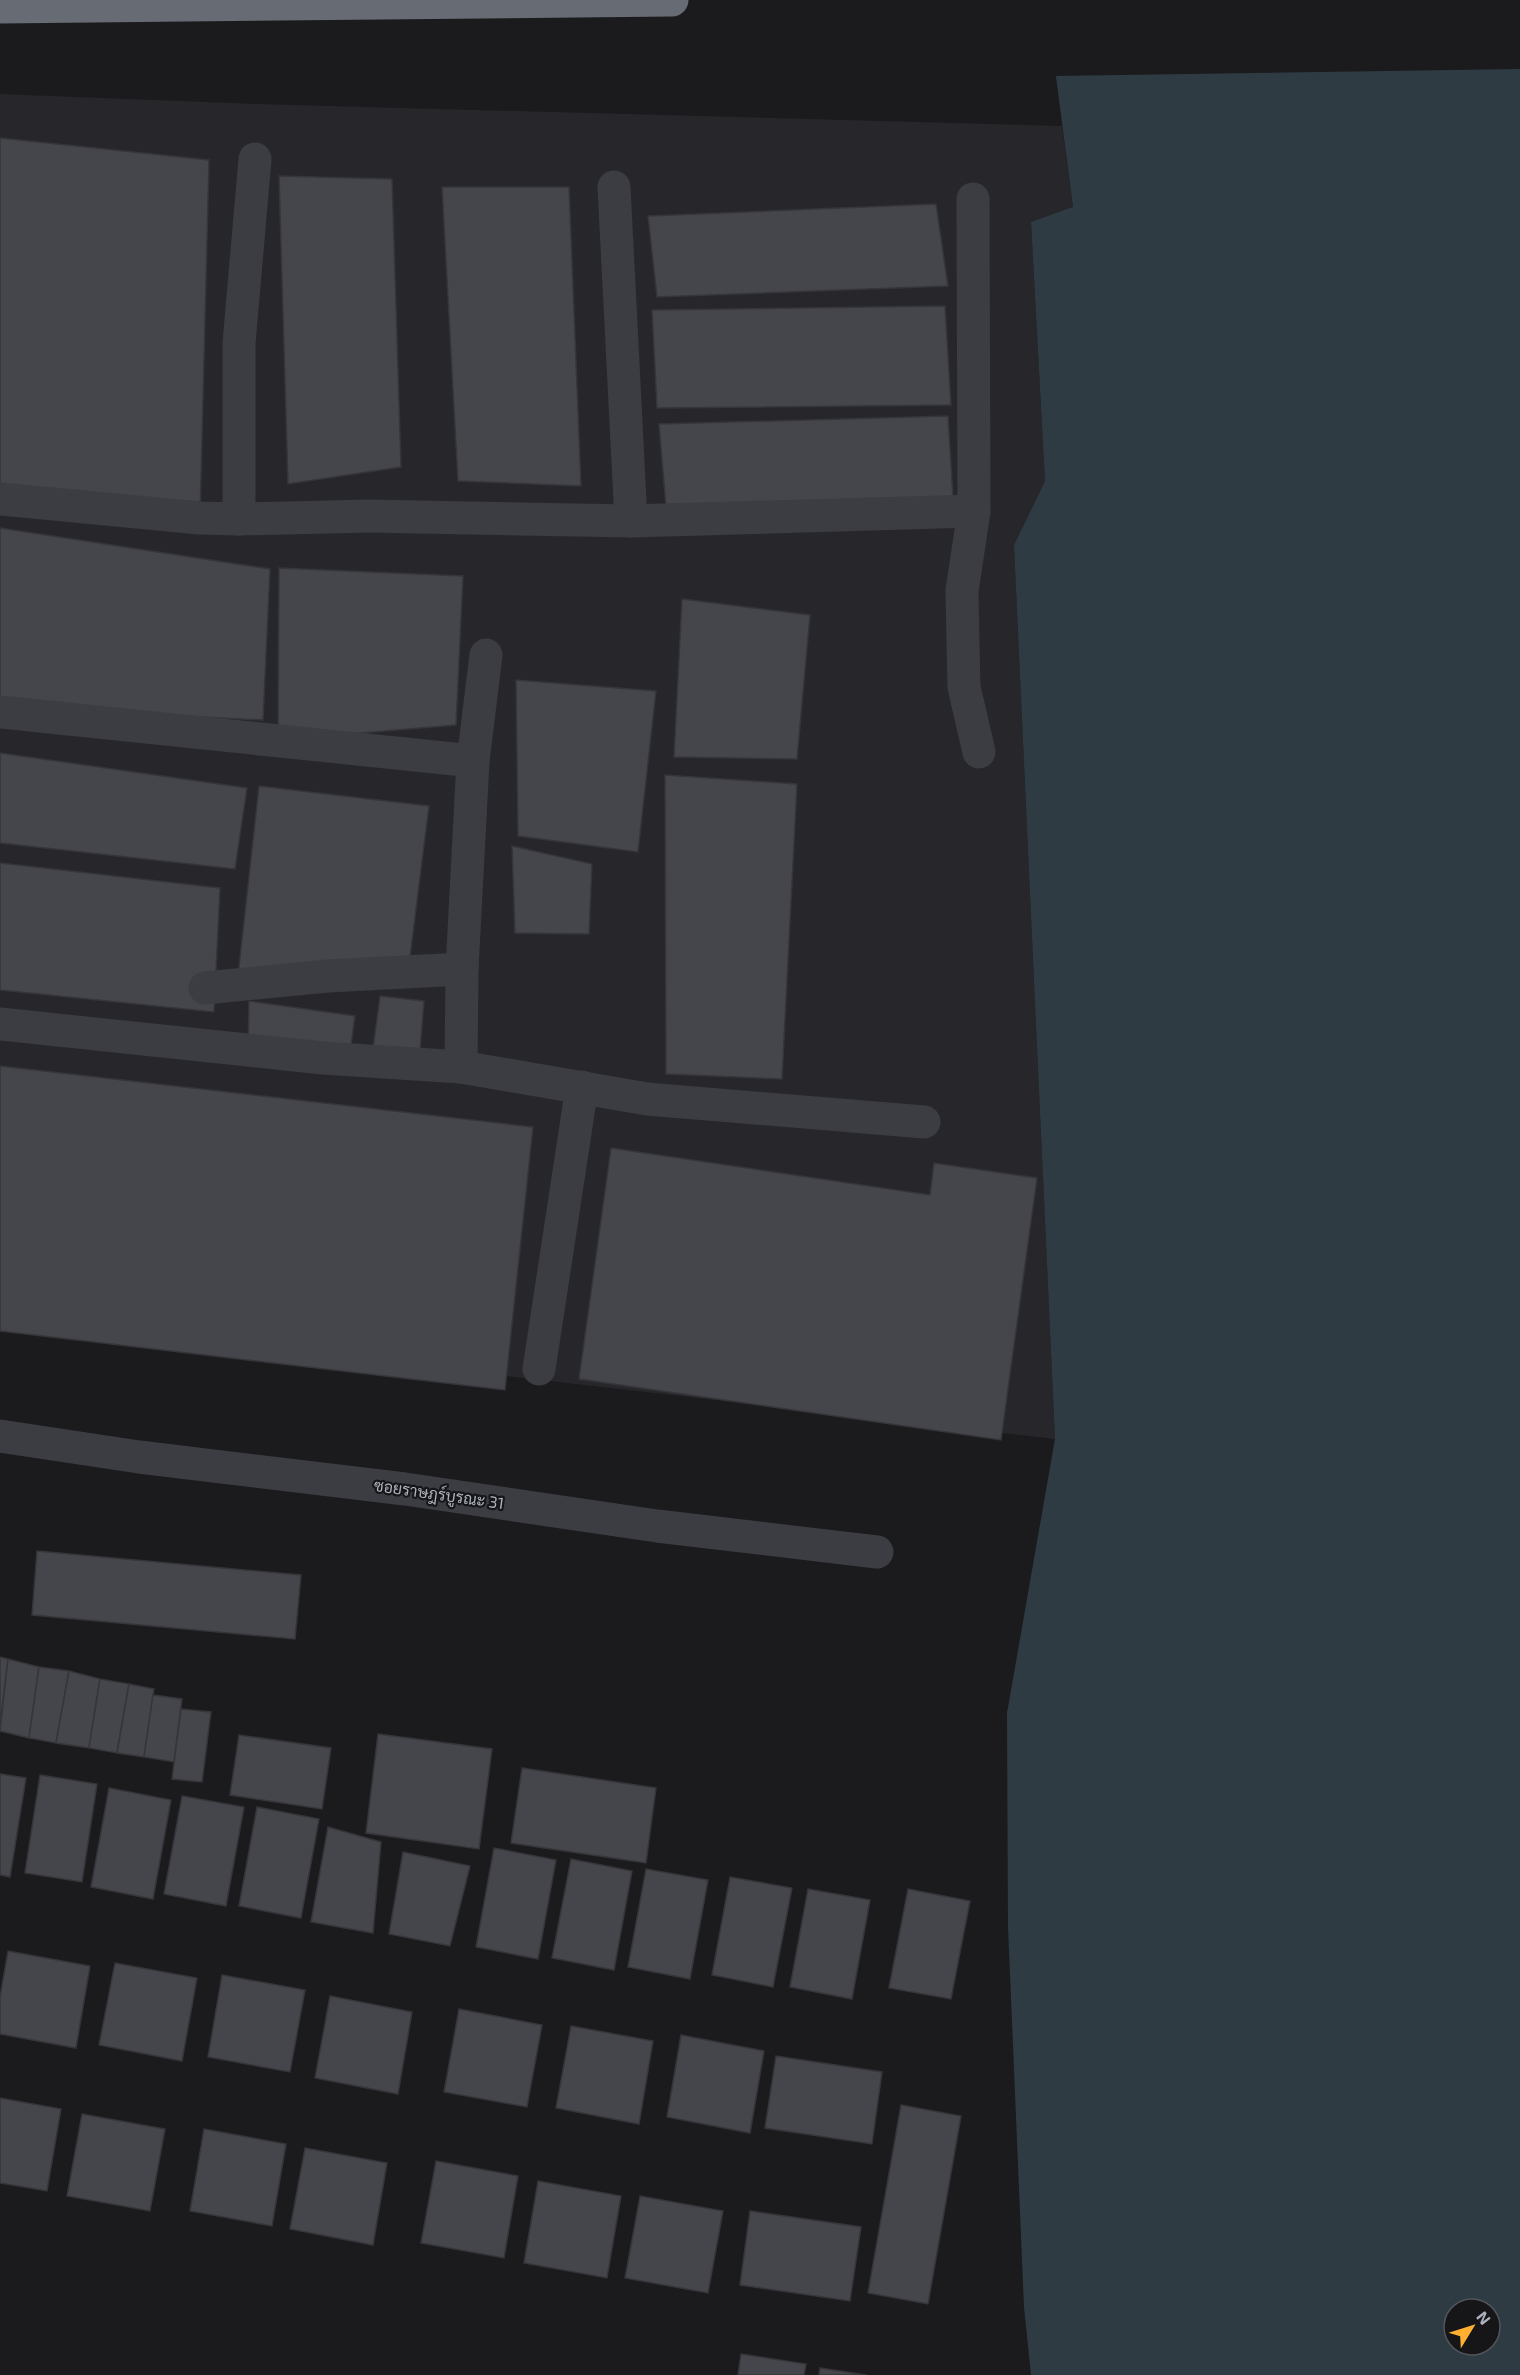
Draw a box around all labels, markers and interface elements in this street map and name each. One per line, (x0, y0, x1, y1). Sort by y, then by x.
street label: ซอยราษฎร์บูรณะ 31 (372, 1473, 506, 1515)
north arrow (1442, 2297, 1502, 2357)
text: N (1473, 2307, 1495, 2328)

